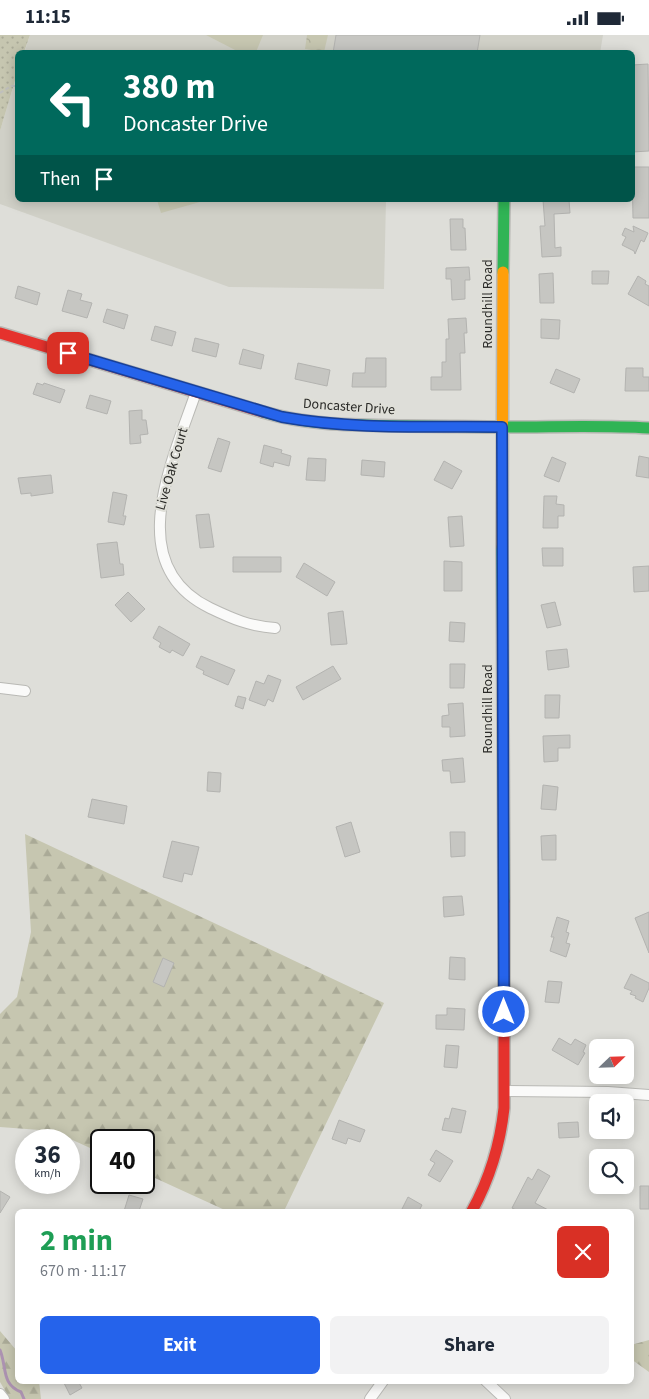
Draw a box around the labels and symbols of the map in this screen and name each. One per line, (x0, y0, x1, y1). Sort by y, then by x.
street label: Roundhill Road (478, 259, 498, 349)
pin (47, 332, 89, 374)
street label: Doncaster Drive (302, 394, 396, 420)
street label: Live Oak Court (151, 425, 193, 513)
street label: Roundhill Road (478, 664, 498, 754)
position arrow (477, 985, 529, 1037)
north arrow (589, 1039, 634, 1084)
speed limit sign: 40 (90, 1129, 155, 1194)

